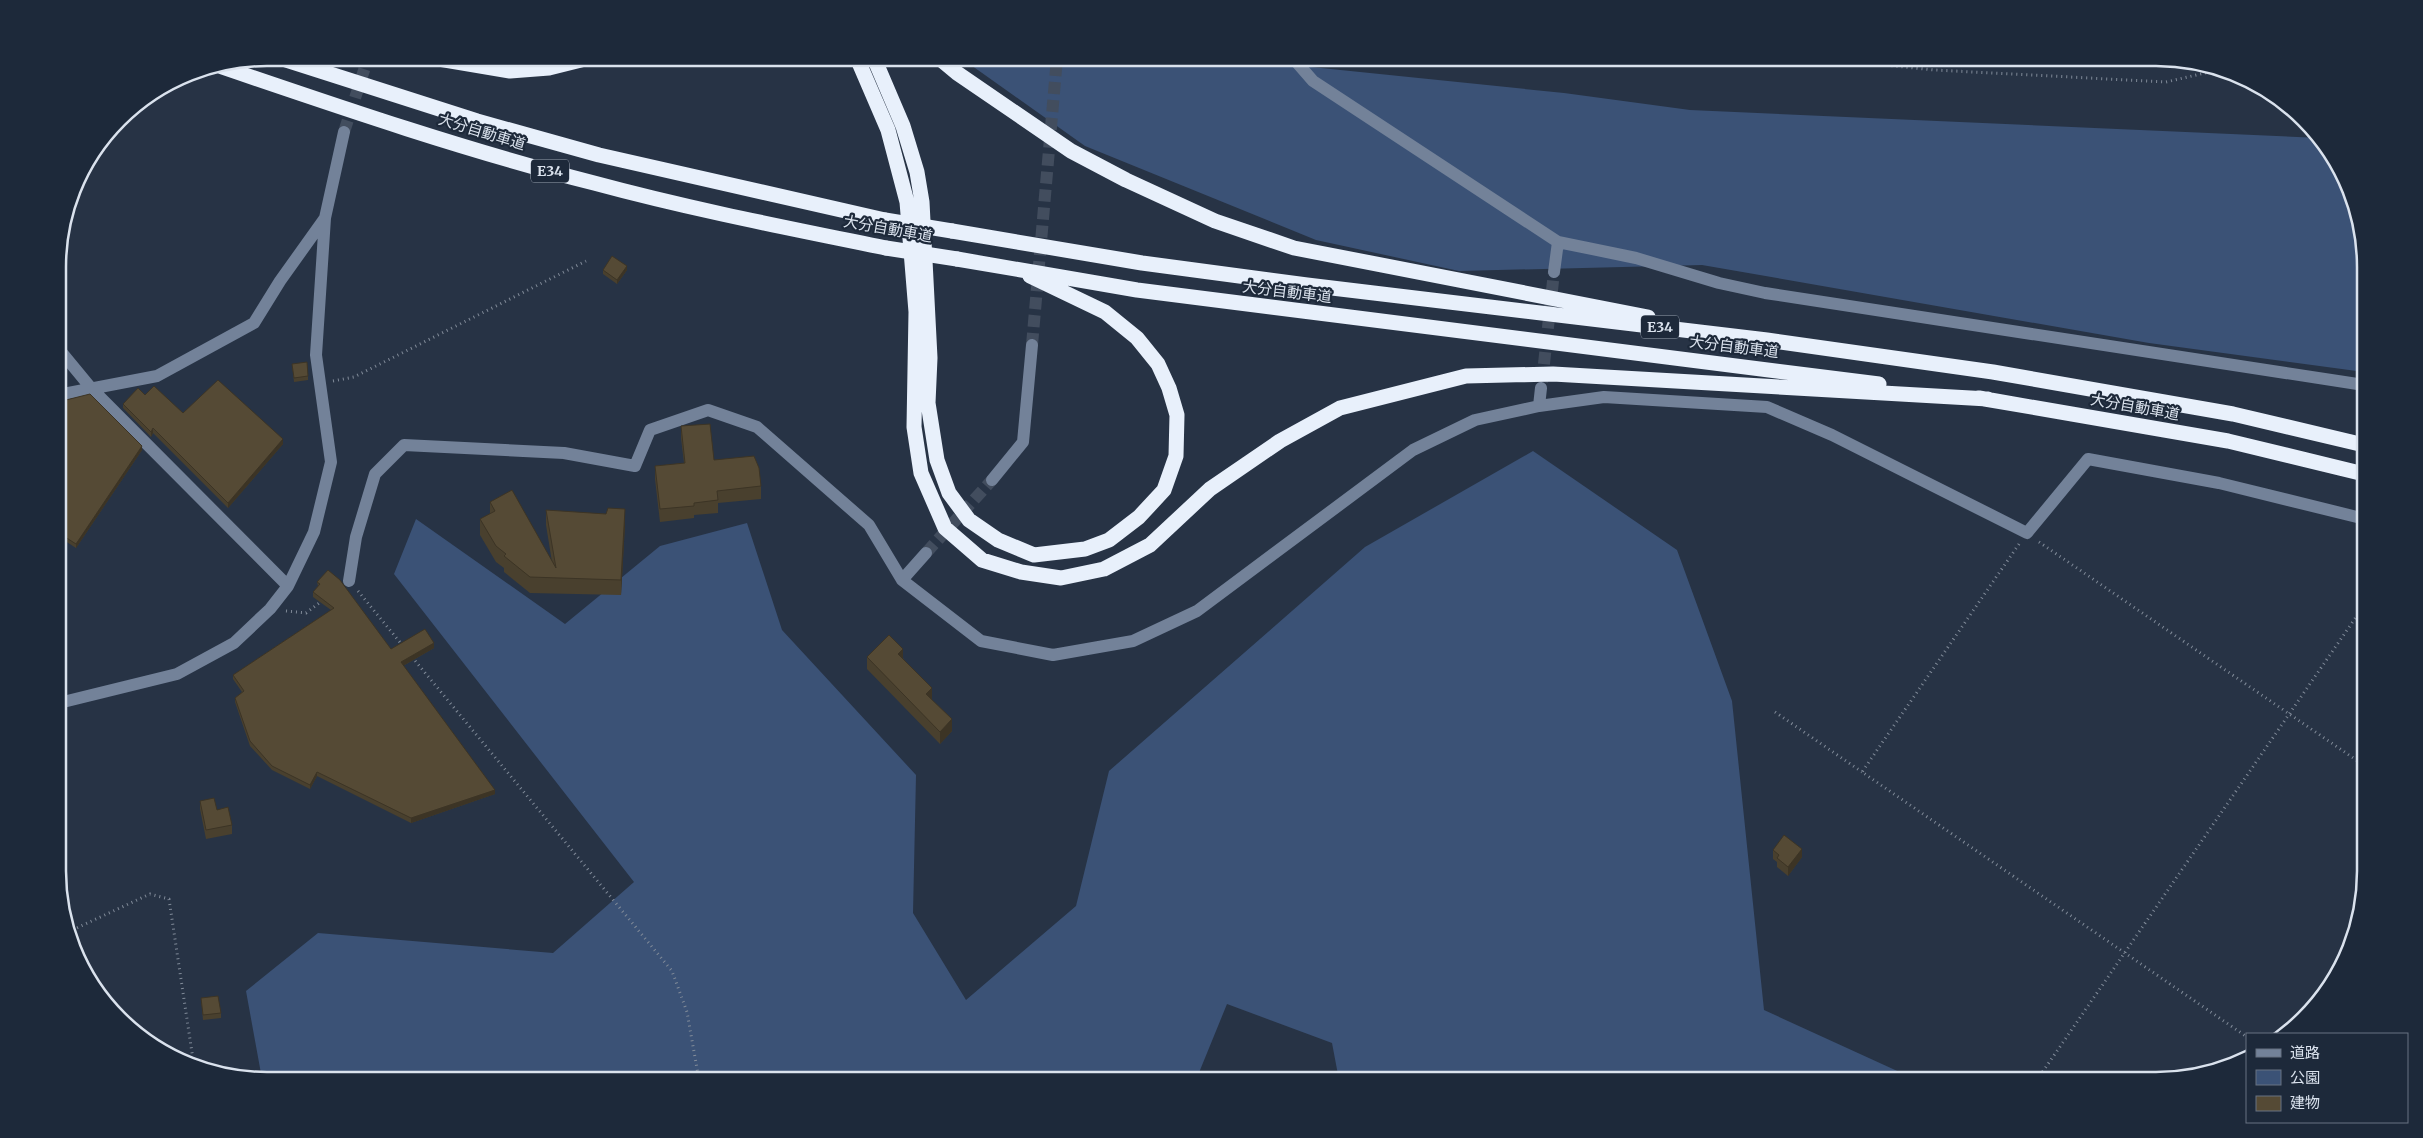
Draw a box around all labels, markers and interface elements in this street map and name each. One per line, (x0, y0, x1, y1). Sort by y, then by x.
street label: 大分自動車道 (436, 109, 528, 154)
road number: E34 (531, 160, 569, 182)
street label: 大分自動車道 (842, 211, 934, 246)
street label: 大分自動車道 (1241, 277, 1333, 306)
road number: E34 (1641, 316, 1679, 338)
street label: 大分自動車道 (1688, 332, 1780, 361)
street label: 大分自動車道 (2089, 389, 2181, 424)
legend (2246, 1033, 2408, 1123)
text: 道路 (2290, 1043, 2320, 1062)
text: 公園 (2290, 1068, 2320, 1087)
text: 建物 (2290, 1093, 2320, 1112)

